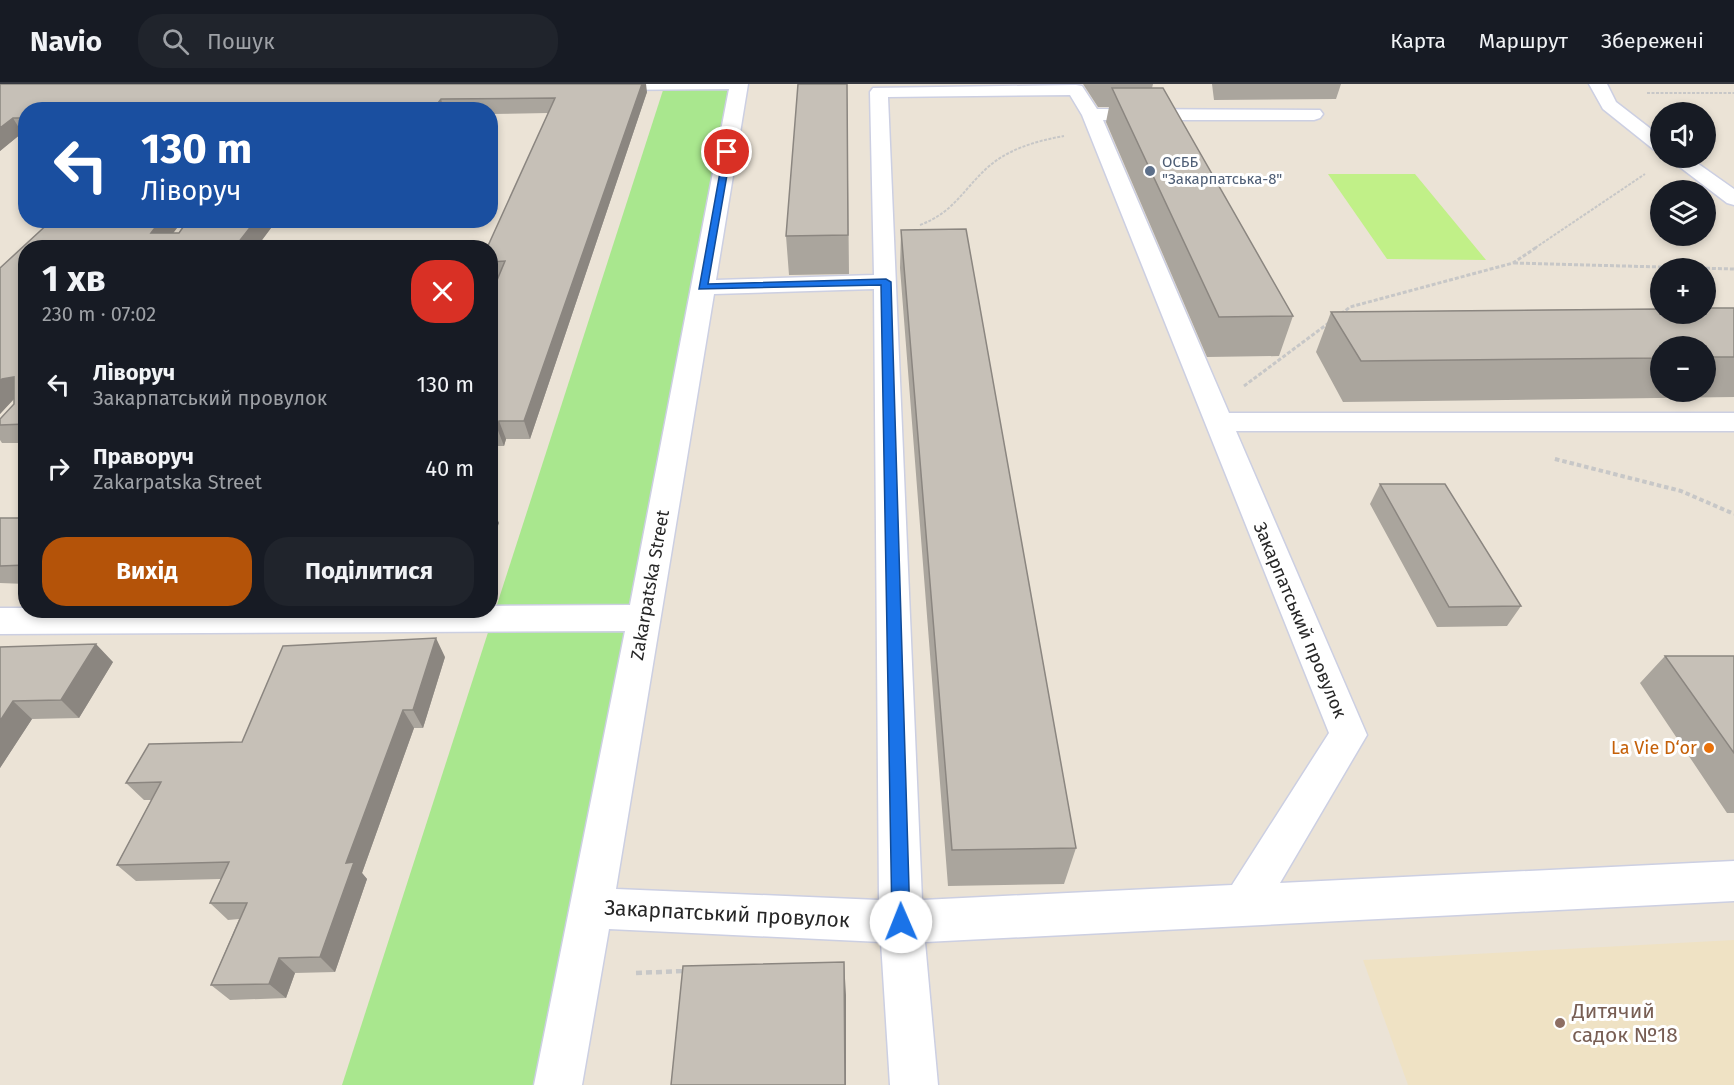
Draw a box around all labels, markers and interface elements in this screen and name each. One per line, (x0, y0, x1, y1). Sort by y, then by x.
search box (138, 14, 558, 68)
text: Navio (30, 25, 102, 58)
icon: search (159, 25, 192, 58)
text: Пошук (207, 28, 275, 55)
text: Карта (1390, 28, 1446, 54)
text: Маршрут (1479, 28, 1568, 54)
text: Збережені (1601, 28, 1704, 54)
map controls (1650, 102, 1716, 402)
button: sound (1650, 102, 1716, 168)
text: 130 m (141, 124, 252, 174)
icon: left (42, 126, 120, 204)
pin (701, 126, 752, 177)
icon: arrive (710, 135, 743, 168)
place label: ОСББ "Закарпатська-8" (1162, 153, 1282, 188)
marker: ОСББ "Закарпатська-8" (1143, 164, 1157, 178)
text: Ліворуч (141, 175, 241, 207)
button: layers (1650, 180, 1716, 246)
text: 1 хв (42, 257, 106, 301)
button: + (1650, 258, 1716, 324)
button: close (411, 260, 474, 323)
text: 230 m · 07:02 (42, 302, 156, 326)
button: − (1650, 336, 1716, 402)
text: Ліворуч (93, 359, 175, 386)
icon: left (42, 368, 75, 401)
text: 130 m (417, 371, 474, 398)
text: Закарпатський провулок (93, 386, 327, 410)
text: Праворуч (93, 443, 194, 470)
icon: right (42, 452, 75, 485)
text: 40 m (425, 455, 474, 482)
text: Zakarpatska Street (93, 470, 262, 494)
street label: Zakarpatska Street (626, 508, 674, 662)
street label: Закарпатський провулок (1249, 519, 1352, 722)
button: Вихід (42, 537, 252, 606)
button: Поділитися (264, 537, 474, 606)
place label: La Vie D‘or (1611, 737, 1697, 759)
marker: La Vie D‘or (1702, 741, 1716, 755)
position arrow (869, 890, 933, 954)
street label: Закарпатський провулок (604, 895, 850, 933)
place label: Дитячий садок №18 (1571, 998, 1678, 1048)
marker: Дитячий садок №18 (1553, 1016, 1567, 1030)

